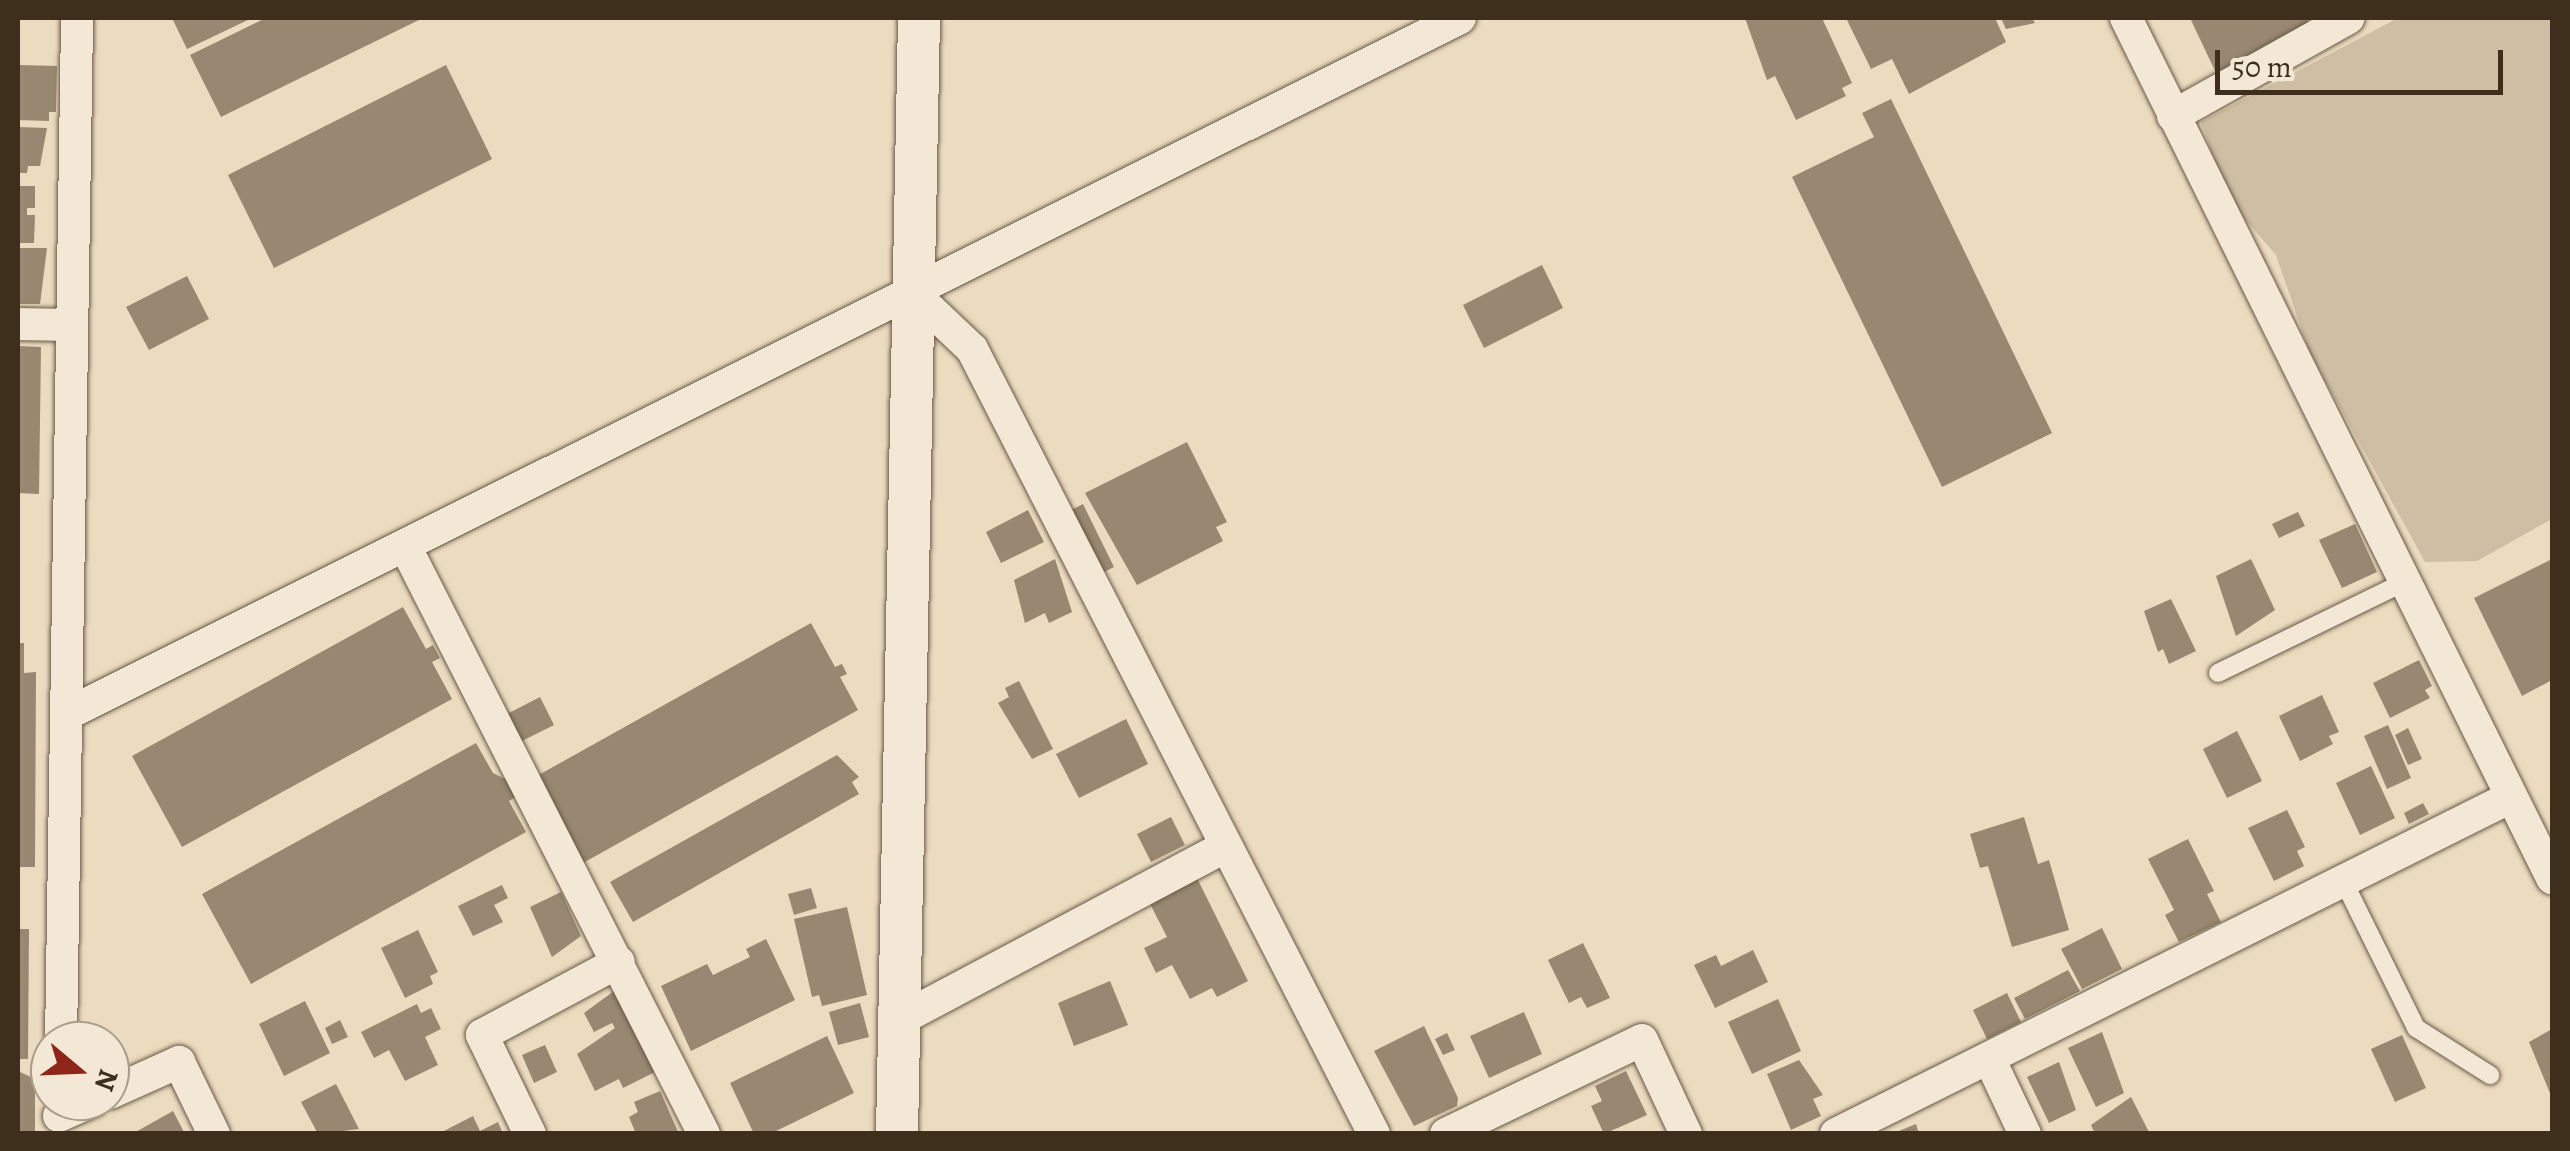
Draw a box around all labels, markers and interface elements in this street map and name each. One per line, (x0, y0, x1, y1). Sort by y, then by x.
scale bar (2220, 30, 2508, 92)
text: 50 m (2232, 47, 2292, 87)
north arrow (30, 1021, 130, 1121)
text: N (85, 1064, 128, 1096)

